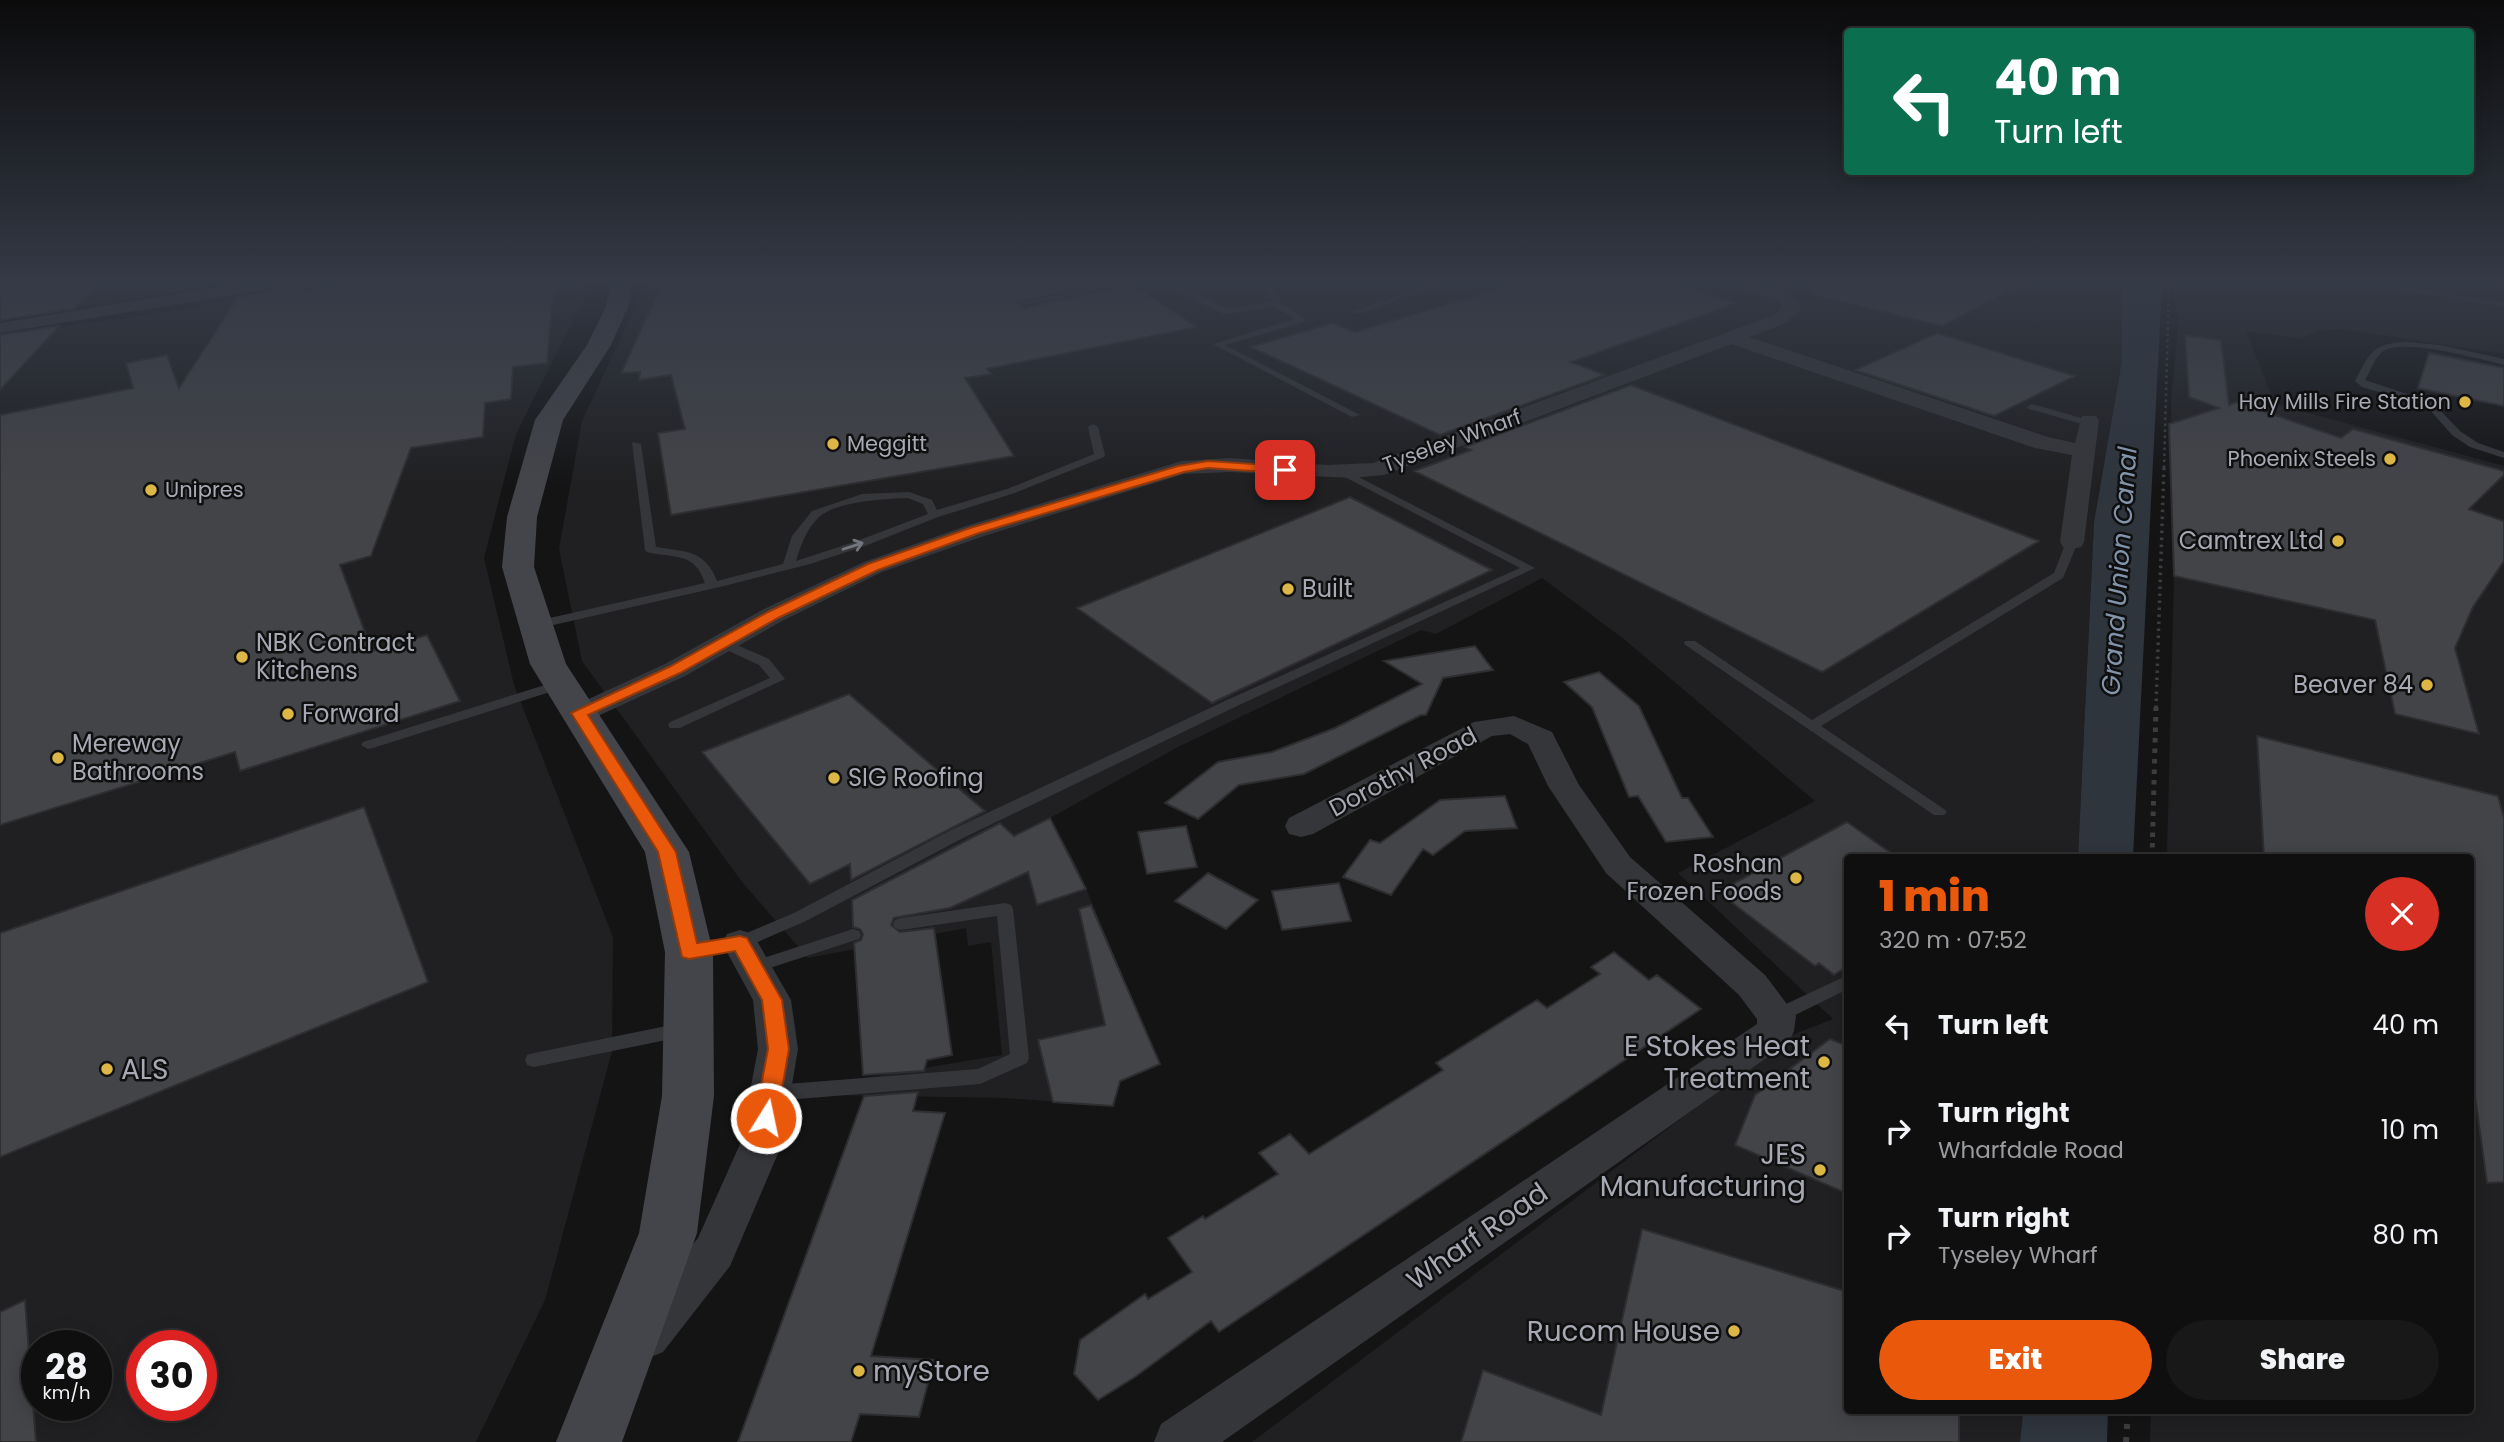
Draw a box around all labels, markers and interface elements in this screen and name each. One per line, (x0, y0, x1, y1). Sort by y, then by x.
text: 40 m (1994, 44, 2121, 112)
icon: left (1879, 56, 1970, 147)
text: Turn left (1994, 109, 2123, 154)
place label: Hay Mills Fire Station (2239, 387, 2451, 416)
marker: Hay Mills Fire Station (2457, 394, 2473, 410)
street label: Tyseley Wharf (1378, 402, 1525, 479)
place label: Meggitt (847, 429, 927, 458)
marker: Meggitt (825, 436, 841, 452)
pin (1255, 440, 1315, 500)
place label: Phoenix Steels (2228, 444, 2376, 473)
water label: Grand Union Canal (2092, 445, 2146, 697)
icon: arrive (1266, 451, 1304, 489)
marker: Phoenix Steels (2382, 451, 2398, 467)
place label: Unipres (165, 475, 244, 504)
marker: Unipres (143, 482, 159, 498)
place label: Camtrex Ltd (2179, 524, 2324, 557)
marker: Camtrex Ltd (2330, 533, 2346, 549)
one-way arrow (841, 539, 863, 552)
place label: Built (1302, 572, 1353, 605)
marker: Built (1280, 581, 1296, 597)
place label: NBK Contract Kitchens (256, 626, 415, 687)
marker: NBK Contract Kitchens (234, 649, 250, 665)
place label: Beaver 84 (2293, 668, 2413, 701)
marker: Beaver 84 (2419, 677, 2435, 693)
place label: Forward (302, 697, 400, 730)
marker: Forward (280, 706, 296, 722)
street label: Dorothy Road (1323, 719, 1482, 824)
place label: Mereway Bathrooms (72, 727, 204, 788)
marker: Mereway Bathrooms (50, 750, 66, 766)
place label: SIG Roofing (848, 761, 984, 794)
marker: SIG Roofing (826, 770, 842, 786)
place label: Roshan Frozen Foods (1626, 847, 1782, 908)
text: 1 min (1879, 867, 1990, 926)
marker: Roshan Frozen Foods (1788, 870, 1804, 886)
button: close (2365, 877, 2439, 951)
text: 320 m · 07:52 (1879, 924, 2027, 956)
icon: left (1879, 1007, 1917, 1045)
text: Turn left (1938, 1007, 2049, 1043)
text: 40 m (2373, 1007, 2439, 1043)
place label: E Stokes Heat Treatment (1624, 1027, 1810, 1098)
place label: ALS (121, 1050, 168, 1089)
marker: E Stokes Heat Treatment (1816, 1054, 1832, 1070)
marker: ALS (99, 1061, 115, 1077)
position arrow (729, 1081, 803, 1155)
text: Turn right (1938, 1095, 2070, 1131)
icon: right (1879, 1112, 1917, 1150)
text: 10 m (2381, 1112, 2439, 1148)
text: Wharfdale Road (1938, 1134, 2124, 1166)
place label: JES Manufacturing (1600, 1135, 1806, 1206)
marker: JES Manufacturing (1812, 1162, 1828, 1178)
street label: Wharf Road (1399, 1173, 1556, 1299)
text: Turn right (1938, 1200, 2070, 1236)
icon: right (1879, 1217, 1917, 1255)
text: 80 m (2373, 1217, 2439, 1253)
text: Tyseley Wharf (1938, 1239, 2098, 1271)
place label: Rucom House (1527, 1312, 1720, 1351)
button: Exit (1879, 1320, 2152, 1400)
button: Share (2166, 1320, 2439, 1400)
marker: Rucom House (1726, 1323, 1742, 1339)
speed limit sign: 30 (126, 1330, 217, 1421)
text: 28 (45, 1342, 88, 1391)
place label: myStore (873, 1352, 990, 1391)
marker: myStore (851, 1363, 867, 1379)
text: km/h (43, 1380, 90, 1405)

